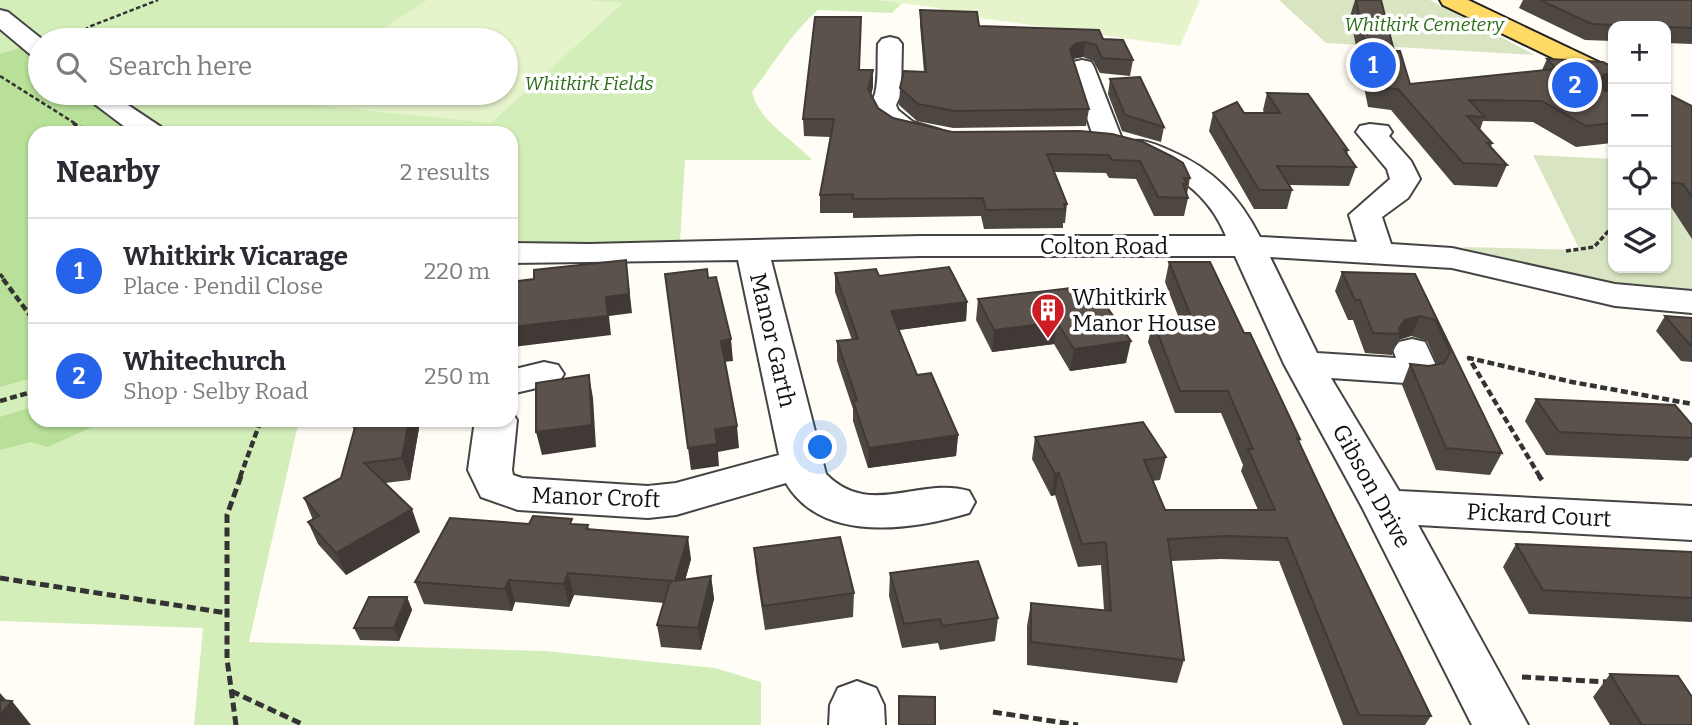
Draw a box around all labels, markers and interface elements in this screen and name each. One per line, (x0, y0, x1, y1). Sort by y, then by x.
park label: Whitkirk Cemetery (1344, 13, 1505, 36)
map controls (1608, 21, 1671, 273)
button: + (1608, 21, 1671, 84)
search box (28, 28, 518, 105)
pin: 1 (1350, 39, 1396, 91)
icon: search (52, 48, 90, 86)
text: Search here (108, 51, 252, 82)
pin: 2 (1552, 59, 1598, 111)
park label: Whitkirk Fields (524, 72, 654, 95)
button: − (1608, 84, 1671, 147)
button: locate (1608, 147, 1671, 210)
text: Nearby (56, 154, 160, 190)
text: 2 results (400, 158, 490, 186)
button: layers (1608, 210, 1671, 273)
street label: Colton Road (1040, 232, 1169, 260)
text: Whitkirk Vicarage (123, 241, 348, 272)
text: 1 (74, 257, 84, 285)
text: 220 m (424, 257, 490, 285)
street label: Manor Garth (744, 270, 802, 410)
text: Place · Pendil Close (123, 272, 323, 300)
place label: Whitkirk Manor House (1072, 283, 1216, 337)
building icon: Whitkirk Manor House (1029, 291, 1067, 340)
text: Whitechurch (123, 346, 286, 377)
text: 2 (73, 362, 85, 390)
text: 250 m (424, 362, 490, 390)
text: Shop · Selby Road (123, 377, 309, 405)
street label: Gibson Drive (1326, 419, 1418, 553)
your location (803, 430, 837, 464)
street label: Manor Croft (531, 481, 661, 513)
street label: Pickard Court (1466, 497, 1612, 533)

